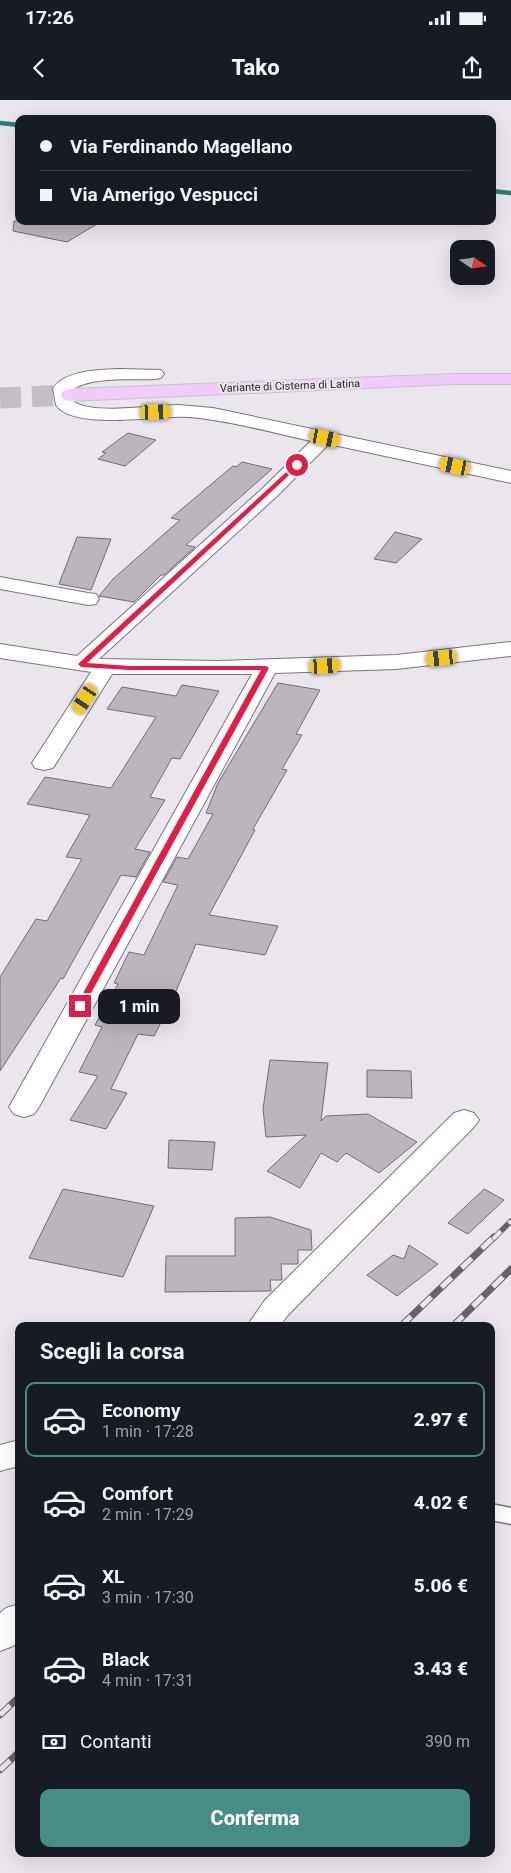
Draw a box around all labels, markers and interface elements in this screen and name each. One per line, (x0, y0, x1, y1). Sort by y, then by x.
text: 17:26 (25, 6, 74, 29)
icon: back (25, 54, 53, 82)
icon: share (458, 54, 486, 82)
text: Tako (231, 55, 280, 80)
text: Via Ferdinando Magellano (70, 135, 292, 158)
text: Via Amerigo Vespucci (70, 183, 258, 206)
north arrow (450, 240, 495, 285)
map controls (450, 240, 495, 285)
street label: Variante di Cisterna di Latina (220, 377, 360, 395)
car (140, 404, 171, 420)
car (308, 428, 341, 448)
route start (286, 454, 308, 476)
car (438, 456, 471, 476)
car (426, 649, 457, 667)
car (309, 658, 340, 674)
car (70, 682, 99, 716)
callout: 1 min (98, 988, 180, 1024)
route end (69, 995, 91, 1017)
text: 1 min (119, 997, 159, 1016)
text: Scegli la corsa (40, 1339, 185, 1364)
icon: car (42, 1397, 87, 1442)
text: Economy (102, 1399, 181, 1422)
text: 2.97 € (414, 1408, 468, 1431)
text: 1 min · 17:28 (102, 1422, 194, 1441)
icon: car (42, 1480, 87, 1525)
text: Comfort (102, 1482, 173, 1505)
text: 4.02 € (414, 1491, 468, 1514)
text: 2 min · 17:29 (102, 1505, 194, 1524)
icon: car (42, 1563, 87, 1608)
text: XL (102, 1565, 124, 1588)
text: 5.06 € (414, 1574, 468, 1597)
text: 3 min · 17:30 (102, 1588, 194, 1607)
icon: car (42, 1646, 87, 1691)
text: Black (102, 1648, 149, 1671)
text: 3.43 € (414, 1657, 468, 1680)
text: 4 min · 17:31 (102, 1671, 194, 1690)
icon: cash (40, 1728, 68, 1756)
text: Contanti (80, 1730, 152, 1753)
text: 390 m (425, 1732, 470, 1751)
button: Conferma (40, 1789, 470, 1847)

